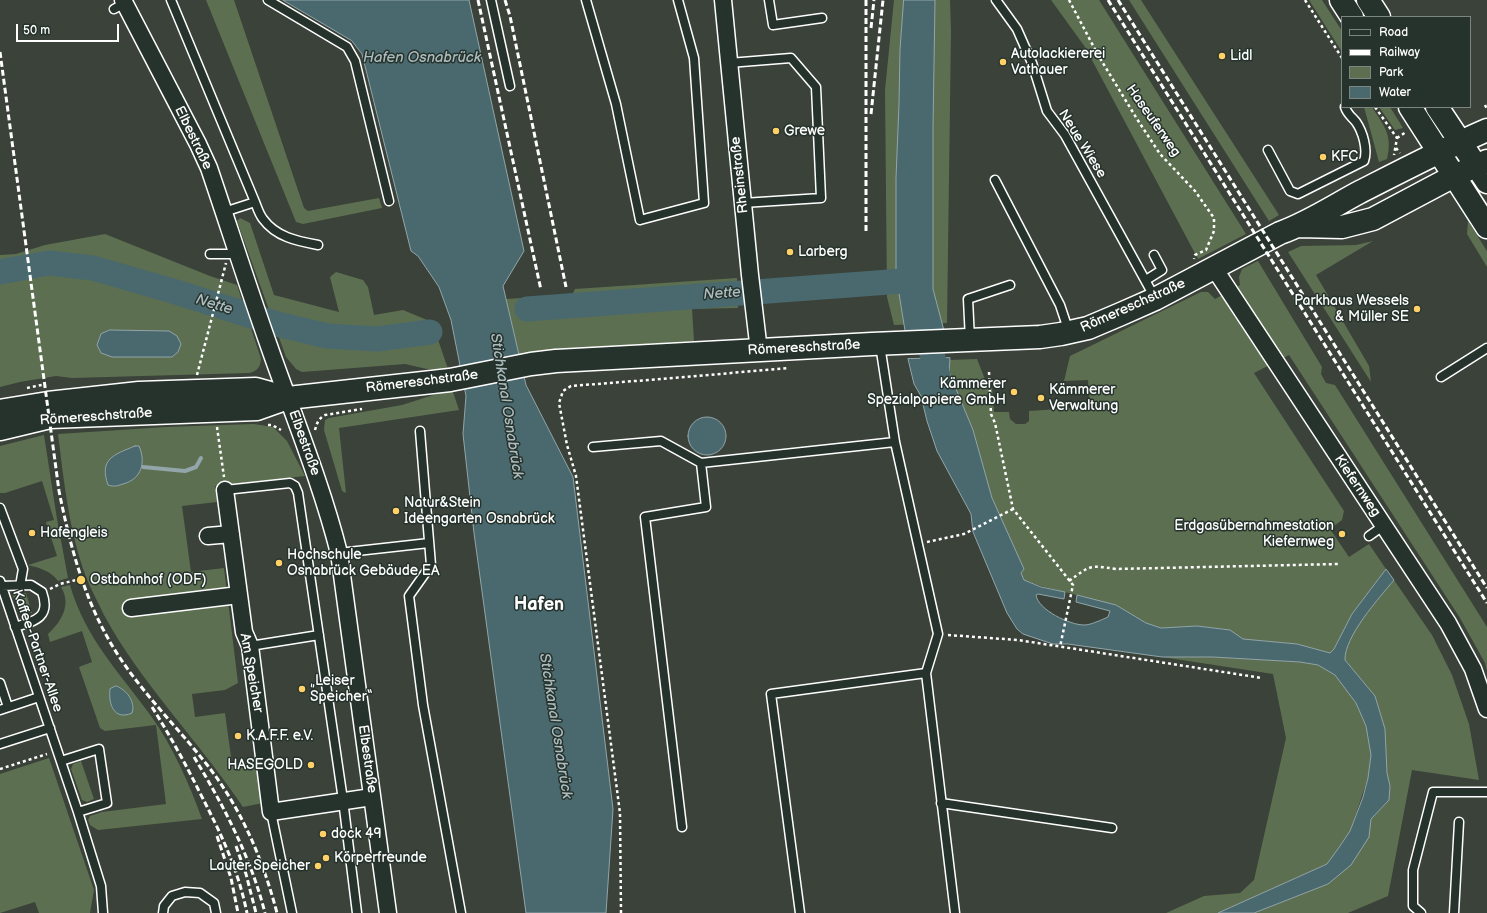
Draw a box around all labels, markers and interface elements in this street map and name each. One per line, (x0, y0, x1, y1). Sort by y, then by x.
scale bar (18, 16, 121, 42)
legend (1341, 16, 1471, 108)
text: 50 m (23, 23, 50, 38)
text: Road (1379, 25, 1408, 40)
text: Railway (1379, 45, 1420, 60)
place label: Autolackiererei Vathauer (1011, 46, 1105, 78)
place label: Lidl (1230, 48, 1252, 64)
water label: Hafen Osnabrück (363, 49, 481, 67)
marker: Lidl (1217, 51, 1227, 61)
marker: Autolackiererei Vathauer (998, 57, 1008, 67)
text: Park (1379, 65, 1403, 80)
street label: Haseuferweg (1122, 82, 1184, 160)
text: Water (1379, 85, 1411, 100)
street label: Elbestraße (170, 104, 216, 172)
street label: Neue Wiese (1054, 107, 1110, 181)
place label: Grewe (784, 123, 825, 139)
marker: Grewe (771, 126, 781, 136)
street label: Rheinstraße (728, 136, 752, 214)
place label: KFC (1331, 149, 1358, 165)
marker: KFC (1318, 152, 1328, 162)
place label: Larberg (798, 244, 848, 260)
marker: Larberg (785, 247, 795, 257)
street label: Römereschstraße (1078, 275, 1188, 337)
water label: Nette (703, 284, 741, 304)
water label: Nette (193, 291, 235, 319)
place label: Parkhaus Wessels & Müller SE (1294, 293, 1409, 326)
marker: Parkhaus Wessels & Müller SE (1412, 304, 1422, 314)
water label: Stichkanal Osnabrück (486, 332, 526, 480)
street label: Römereschstraße (747, 337, 861, 359)
street label: Römereschstraße (365, 367, 479, 397)
place label: Kämmerer Spezialpapiere GmbH (867, 376, 1006, 408)
place label: Kämmerer Verwaltung (1049, 382, 1118, 414)
marker: Kämmerer Spezialpapiere GmbH (1009, 387, 1019, 397)
marker: Kämmerer Verwaltung (1036, 393, 1046, 403)
street label: Römereschstraße (39, 405, 153, 429)
street label: Elbestraße (284, 408, 324, 478)
street label: Kiefernweg (1330, 452, 1384, 520)
place label: Natur&Stein Ideengarten Osnabrück (404, 495, 554, 528)
marker: Natur&Stein Ideengarten Osnabrück (391, 506, 401, 516)
place label: Erdgasübernahmestation Kiefernweg (1174, 518, 1334, 550)
place label: Hafengleis (40, 525, 108, 541)
marker: Hafengleis (27, 528, 37, 538)
marker: Erdgasübernahmestation Kiefernweg (1337, 529, 1347, 539)
place label: Hochschule Osnabrück Gebäude EA (287, 547, 440, 580)
marker: Hochschule Osnabrück Gebäude EA (274, 558, 284, 568)
place label: Ostbahnhof (ODF) (90, 572, 207, 588)
marker: Ostbahnhof (ODF) (75, 574, 87, 586)
street label: Kaffee-Partner-Allee (8, 588, 66, 714)
district label: Hafen (514, 594, 564, 616)
street label: Am Speicher (236, 632, 266, 714)
water label: Stichkanal Osnabrück (535, 652, 575, 800)
place label: „Leiser Speicher“ (310, 673, 373, 706)
marker: „Leiser Speicher“ (297, 684, 307, 694)
street label: Elbestraße (354, 724, 380, 794)
place label: K.A.F.F. e.V. (246, 728, 313, 744)
marker: K.A.F.F. e.V. (233, 731, 243, 741)
place label: HASEGOLD (227, 757, 303, 773)
marker: HASEGOLD (306, 760, 316, 770)
place label: dock 49 (331, 826, 382, 842)
marker: dock 49 (318, 829, 328, 839)
place label: Körperfreunde (334, 850, 427, 866)
marker: Körperfreunde (321, 853, 331, 863)
place label: Lauter Speicher (209, 858, 310, 874)
marker: Lauter Speicher (313, 861, 323, 871)

